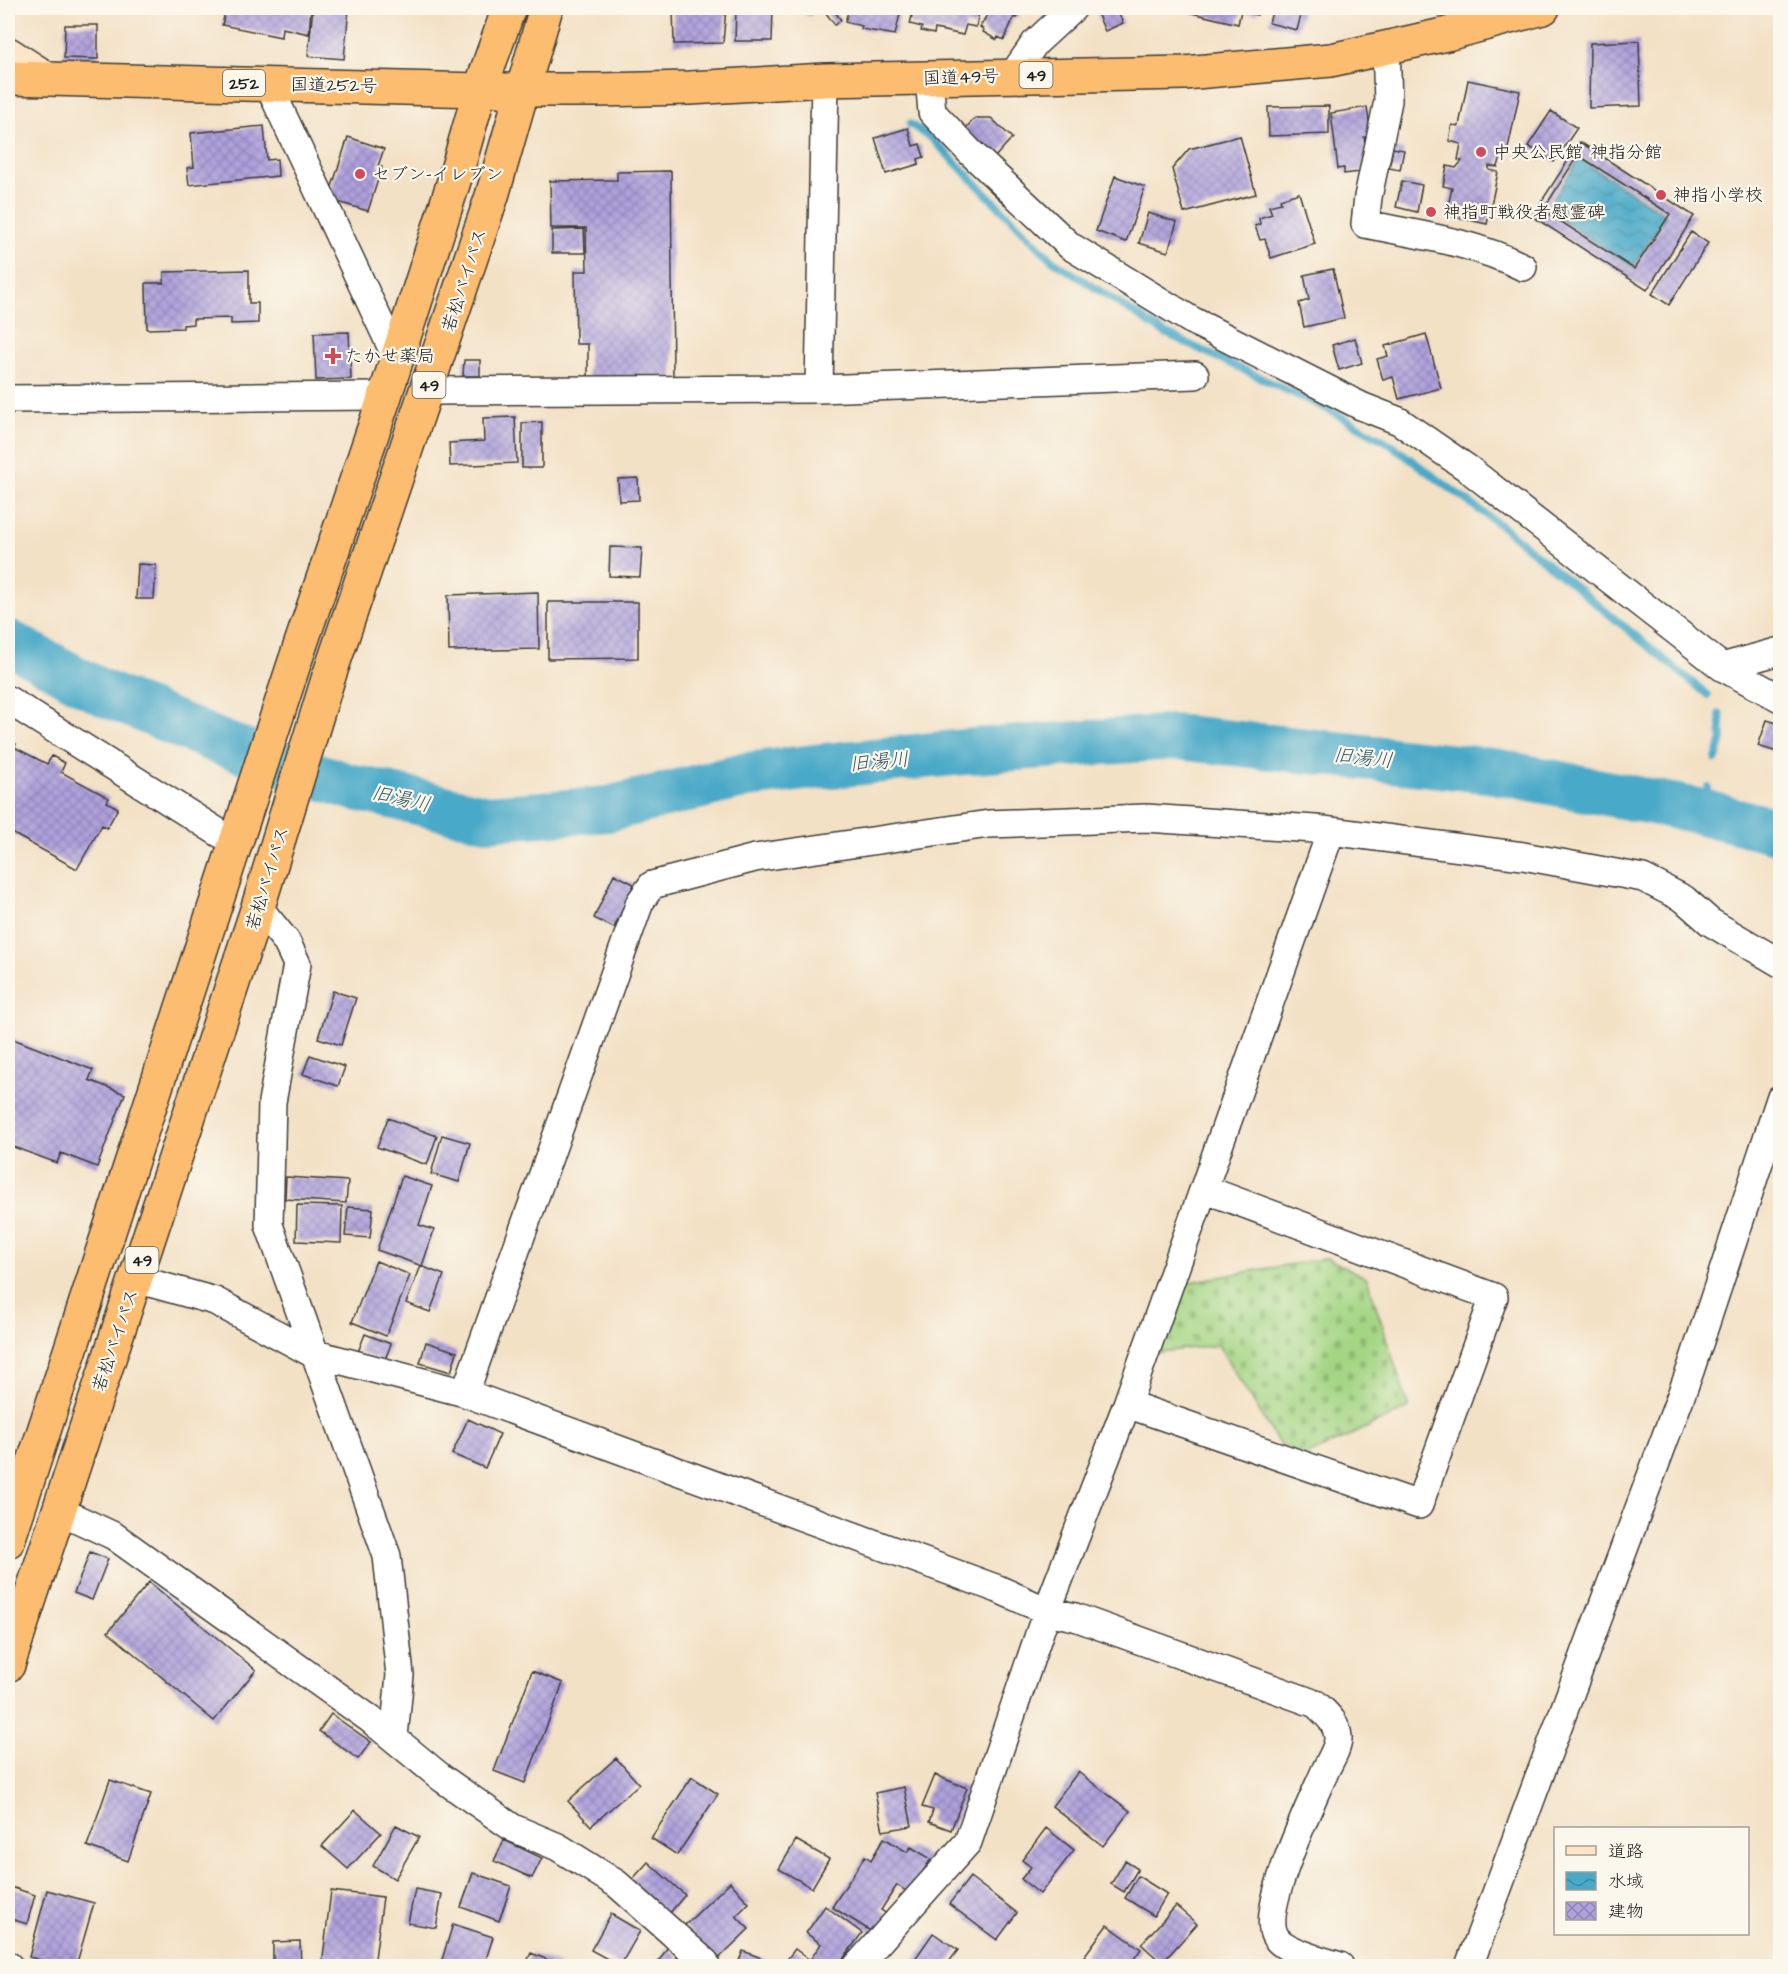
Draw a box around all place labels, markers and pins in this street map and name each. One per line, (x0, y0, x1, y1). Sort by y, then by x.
place label: 中央公民館 神指分館 (1493, 140, 1662, 165)
marker: 中央公民館 神指分館 (1474, 145, 1488, 159)
place label: セブン-イレブン (372, 162, 504, 187)
marker: セブン-イレブン (353, 167, 367, 181)
place label: 神指小学校 (1673, 183, 1763, 208)
marker: 神指小学校 (1654, 188, 1668, 202)
place label: 神指町戦役者慰霊碑 (1443, 200, 1605, 225)
marker: 神指町戦役者慰霊碑 (1424, 205, 1438, 219)
place label: たかせ薬局 (345, 344, 435, 369)
marker: たかせ薬局 (326, 349, 340, 363)

